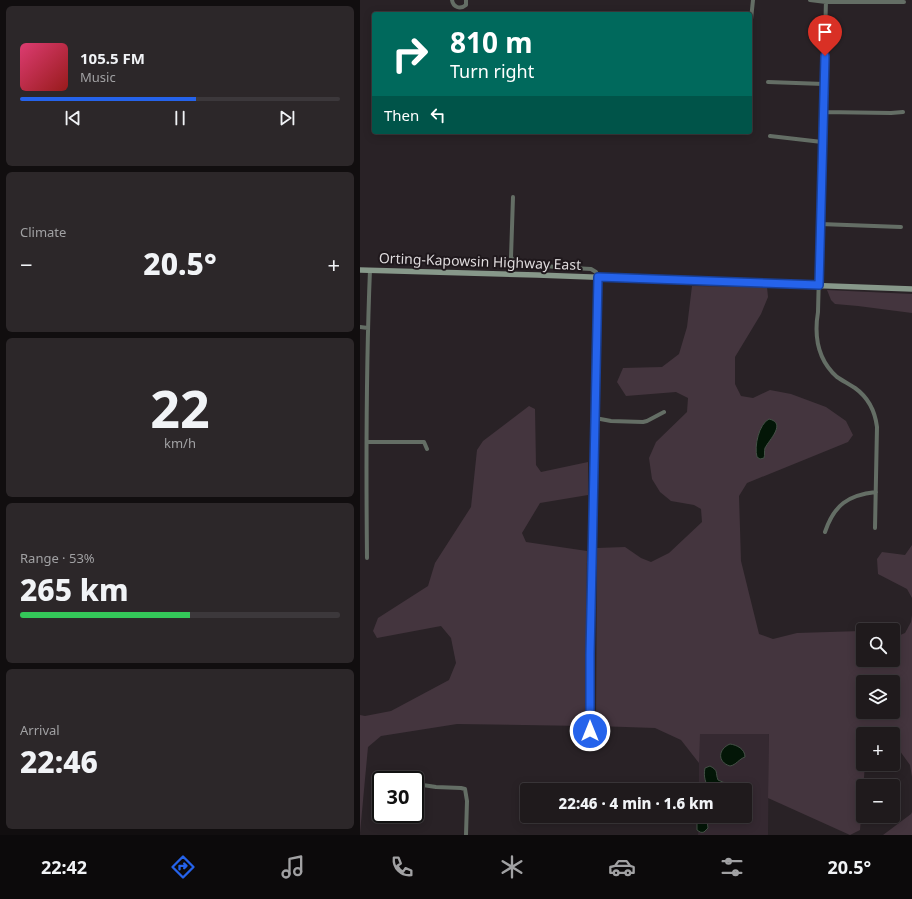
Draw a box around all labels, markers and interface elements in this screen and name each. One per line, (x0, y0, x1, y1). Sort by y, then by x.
pin (808, 15, 842, 56)
icon: arrive (814, 21, 836, 43)
text: 810 m (450, 23, 533, 61)
icon: right (384, 28, 436, 80)
text: 105.5 FM (80, 48, 145, 68)
text: Turn right (450, 59, 534, 83)
text: Music (80, 68, 116, 86)
icon: left (427, 104, 449, 126)
text: Then (384, 105, 419, 125)
icon: previous (62, 107, 84, 129)
icon: pause (169, 107, 191, 129)
icon: next (276, 107, 298, 129)
text: Climate (20, 223, 66, 241)
text: 20.5° (143, 243, 217, 284)
street label: Orting-Kapowsin Highway East (379, 248, 581, 274)
text: − (20, 249, 33, 279)
text: + (327, 249, 340, 279)
text: 22 (150, 372, 210, 443)
text: km/h (164, 434, 196, 452)
text: Range · 53% (20, 549, 95, 567)
text: 265 km (20, 569, 129, 610)
map controls (856, 623, 900, 823)
button: search (856, 623, 900, 667)
button: layers (856, 675, 900, 719)
position arrow (569, 710, 611, 752)
text: Arrival (20, 721, 60, 739)
button: + (856, 727, 900, 771)
text: 22:46 (20, 741, 98, 782)
speed limit sign: 30 (372, 771, 424, 823)
button: − (856, 779, 900, 823)
text: 22:46 · 4 min · 1.6 km (559, 793, 713, 813)
icon: directions (169, 853, 197, 881)
icon: music (279, 853, 307, 881)
icon: phone (388, 853, 416, 881)
icon: climate (498, 853, 526, 881)
icon: car (608, 853, 636, 881)
icon: filters (718, 853, 746, 881)
text: 22:42 (41, 855, 87, 879)
text: 20.5° (827, 855, 871, 879)

